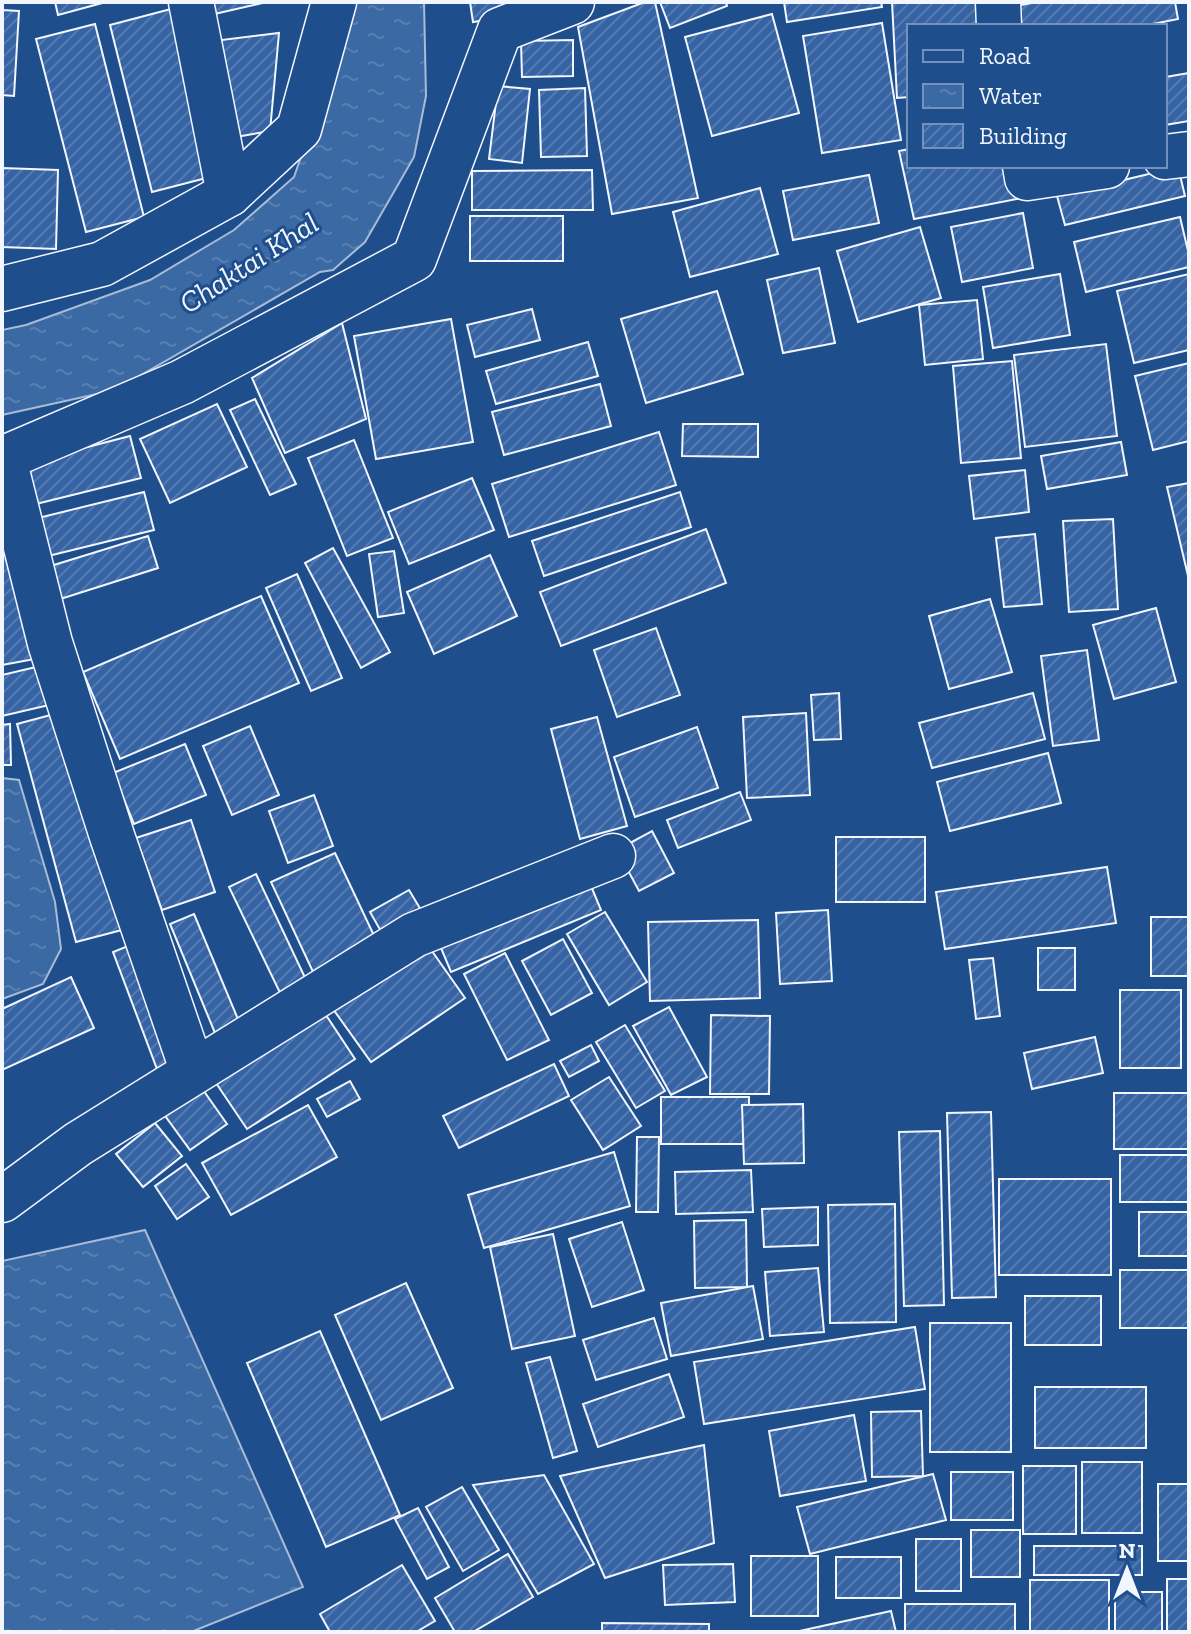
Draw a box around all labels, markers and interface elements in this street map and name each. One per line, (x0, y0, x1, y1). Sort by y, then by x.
legend (907, 24, 1167, 168)
text: Road (979, 41, 1031, 70)
text: Water (979, 81, 1042, 110)
text: Building (979, 121, 1067, 150)
water label: Chaktai Khal (173, 205, 325, 321)
north arrow (1087, 1530, 1167, 1610)
text: N (1119, 1537, 1136, 1564)

